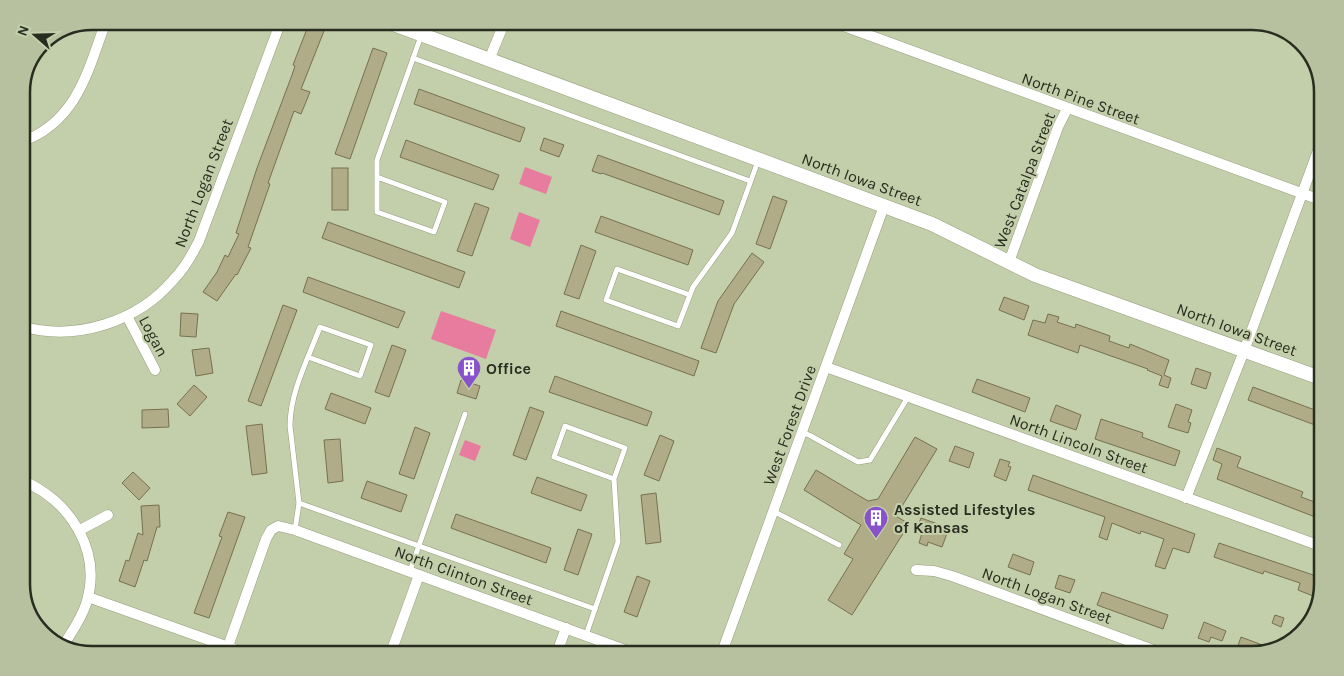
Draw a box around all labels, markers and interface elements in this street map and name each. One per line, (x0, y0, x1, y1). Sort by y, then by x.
north arrow (10, 10, 60, 60)
text: N (14, 23, 33, 38)
street label: North Pine Street (1019, 68, 1142, 129)
street label: West Catalpa Street (990, 110, 1059, 251)
street label: North Logan Street (170, 116, 237, 250)
street label: North Iowa Street (799, 149, 924, 210)
street label: North Iowa Street (1174, 299, 1299, 360)
street label: Logan (135, 312, 172, 360)
building icon: Office (456, 355, 482, 389)
place label: Office (486, 359, 531, 378)
street label: West Forest Drive (759, 362, 820, 488)
street label: North Lincoln Street (1007, 410, 1151, 477)
place label: Assisted Lifestyles of Kansas (894, 500, 1035, 537)
building icon: Assisted Lifestyles of Kansas (863, 505, 889, 539)
street label: North Clinton Street (392, 542, 536, 609)
street label: North Logan Street (979, 563, 1114, 628)

